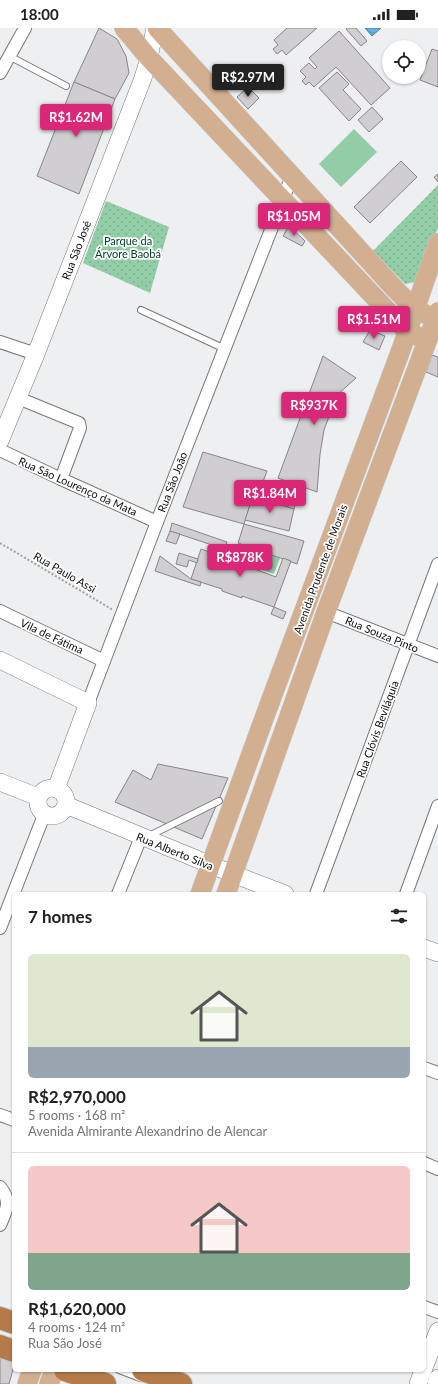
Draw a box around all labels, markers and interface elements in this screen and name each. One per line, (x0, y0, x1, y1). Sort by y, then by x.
text: 18:00 (20, 5, 59, 23)
map controls (382, 40, 426, 84)
button: locate (382, 40, 426, 84)
pin: R$2.97M (211, 64, 285, 98)
text: R$2.97M (221, 69, 275, 85)
pin: R$1.62M (39, 104, 113, 138)
text: R$1.62M (49, 109, 103, 125)
pin: R$1.05M (257, 203, 331, 237)
text: R$1.05M (267, 208, 321, 224)
street label: Rua São José (59, 218, 93, 281)
park label: Parque da Árvore Baobá (95, 234, 161, 260)
pin: R$1.51M (337, 306, 411, 340)
text: R$1.51M (347, 311, 401, 327)
pin: R$937K (281, 392, 347, 426)
text: R$937K (290, 397, 338, 413)
street label: Rua São João (155, 450, 189, 514)
street label: Rua São Lourenço da Mata (17, 454, 139, 518)
pin: R$1.84M (233, 480, 307, 514)
text: R$1.84M (243, 485, 297, 501)
street label: Avenida Prudente de Morais (291, 502, 350, 635)
pin: R$878K (207, 544, 273, 578)
street label: Rua Paulo Assi (31, 549, 99, 595)
text: R$878K (216, 549, 264, 565)
street label: Rua Souza Pinto (343, 613, 421, 655)
street label: Vila de Fátima (18, 616, 86, 656)
street label: Rua Clóvis Beviláquia (353, 679, 401, 779)
street label: Rua Alberto Silva (135, 830, 215, 872)
icon: filters (388, 905, 410, 927)
text: 7 homes (28, 906, 92, 927)
icon: home (183, 980, 255, 1052)
text: R$2,970,000 (28, 1086, 126, 1107)
text: 5 rooms · 168 m² (28, 1107, 125, 1123)
text: Avenida Almirante Alexandrino de Alencar (28, 1123, 267, 1139)
icon: home (183, 1192, 255, 1264)
text: R$1,620,000 (28, 1298, 126, 1319)
text: 4 rooms · 124 m² (28, 1319, 125, 1335)
text: Rua São José (28, 1335, 102, 1351)

